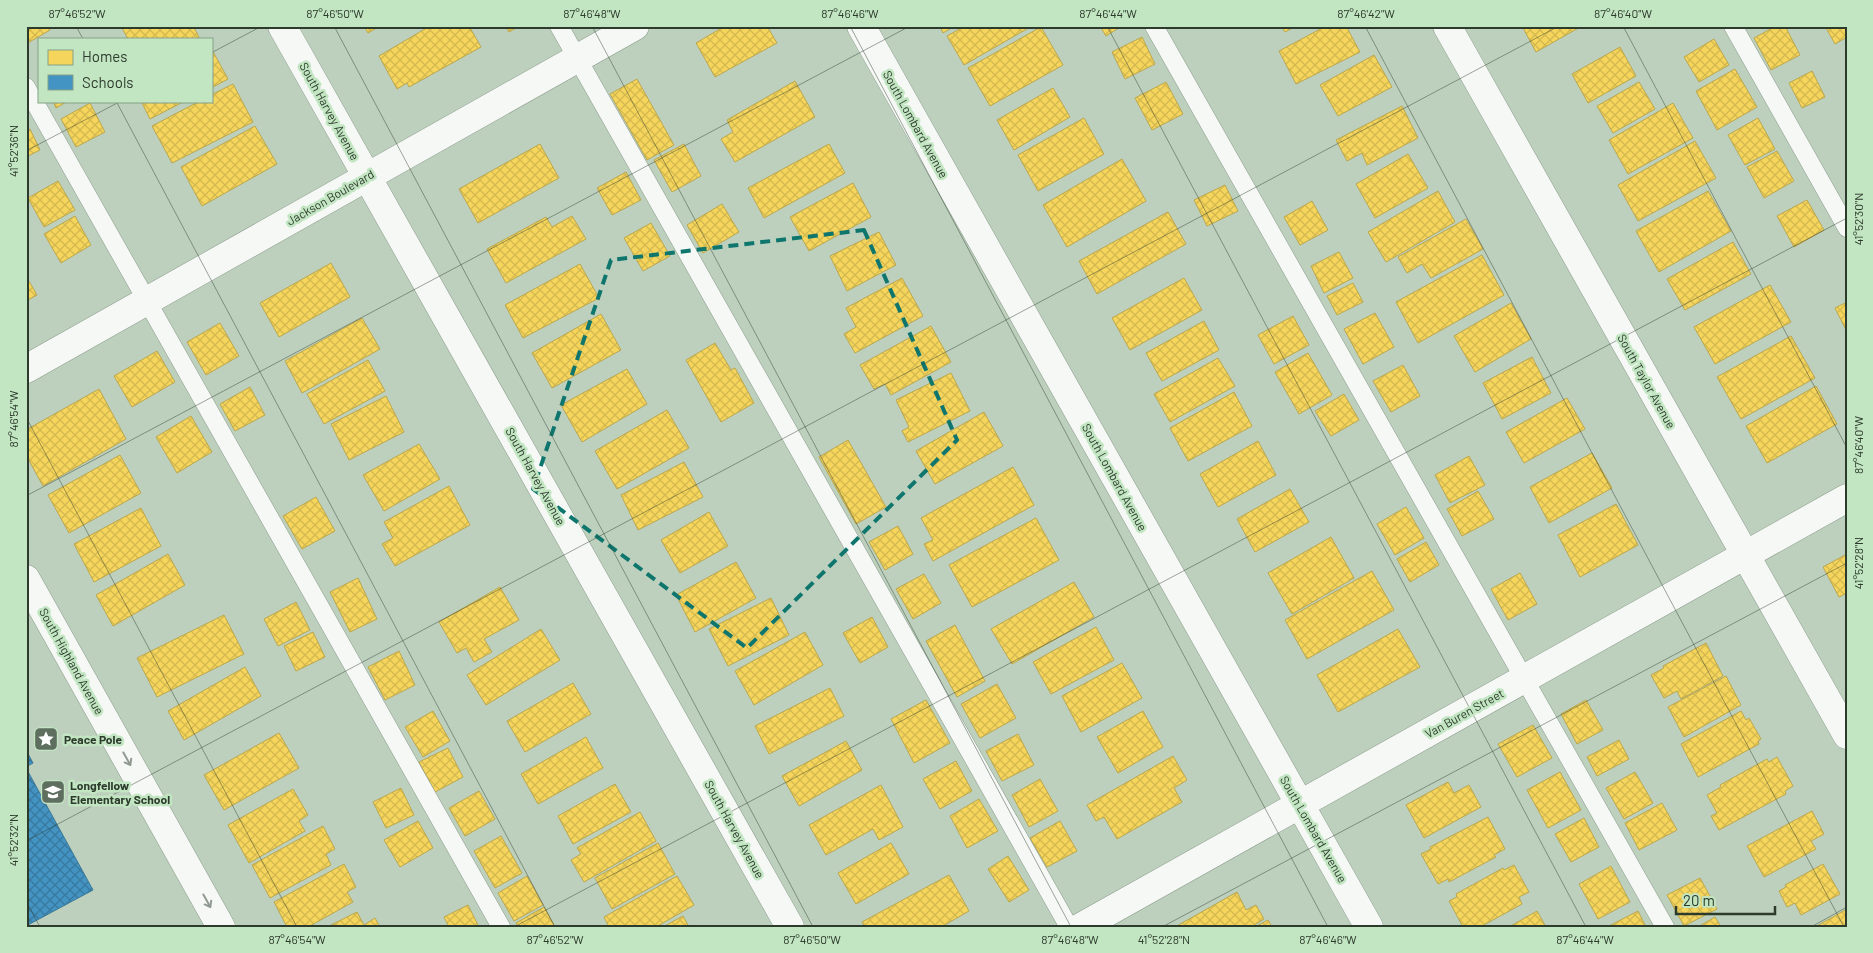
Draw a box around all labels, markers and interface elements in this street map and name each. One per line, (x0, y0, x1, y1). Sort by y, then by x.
text: 87°46'52"W (48, 6, 106, 20)
text: 87°46'50"W (306, 6, 364, 20)
text: 87°46'48"W (563, 6, 621, 20)
text: 87°46'46"W (821, 6, 879, 20)
text: 87°46'44"W (1079, 6, 1137, 20)
text: 87°46'42"W (1337, 6, 1395, 20)
text: 87°46'40"W (1594, 6, 1652, 20)
legend (38, 38, 212, 102)
text: Homes (82, 47, 127, 65)
street label: South Harvey Avenue (297, 60, 363, 162)
street label: South Lombard Avenue (881, 68, 951, 180)
text: Schools (82, 73, 134, 91)
text: 41°52'36"N (6, 125, 20, 177)
street label: Jackson Boulevard (284, 166, 376, 228)
text: 41°52'30"N (1851, 193, 1865, 245)
street label: South Taylor Avenue (1615, 331, 1679, 431)
text: 87°46'54"W (6, 390, 20, 448)
text: 87°46'40"W (1851, 416, 1865, 474)
street label: South Lombard Avenue (1080, 421, 1150, 533)
street label: South Harvey Avenue (503, 425, 569, 527)
text: 41°52'28"N (1851, 537, 1865, 589)
street label: South Highland Avenue (37, 605, 107, 717)
street label: Van Buren Street (1422, 686, 1506, 740)
place icon: Peace Pole (33, 726, 59, 752)
place label: Peace Pole (64, 732, 122, 746)
one-way arrow (123, 751, 132, 766)
street label: South Lombard Avenue (1278, 773, 1350, 885)
place label: Longfellow Elementary School (70, 778, 170, 806)
street label: South Harvey Avenue (702, 778, 768, 880)
school or university icon: Longfellow Elementary School (40, 779, 66, 805)
text: 41°52'32"N (6, 814, 20, 866)
scale bar (1676, 883, 1774, 915)
text: 20 m (1683, 891, 1715, 909)
one-way arrow (202, 893, 212, 907)
text: 87°46'54"W (268, 932, 326, 946)
text: 87°46'52"W (526, 932, 584, 946)
text: 87°46'50"W (783, 932, 841, 946)
text: 87°46'48"W (1041, 932, 1099, 946)
text: 41°52'28"N (1138, 932, 1190, 946)
text: 87°46'46"W (1299, 932, 1357, 946)
text: 87°46'44"W (1556, 932, 1614, 946)

